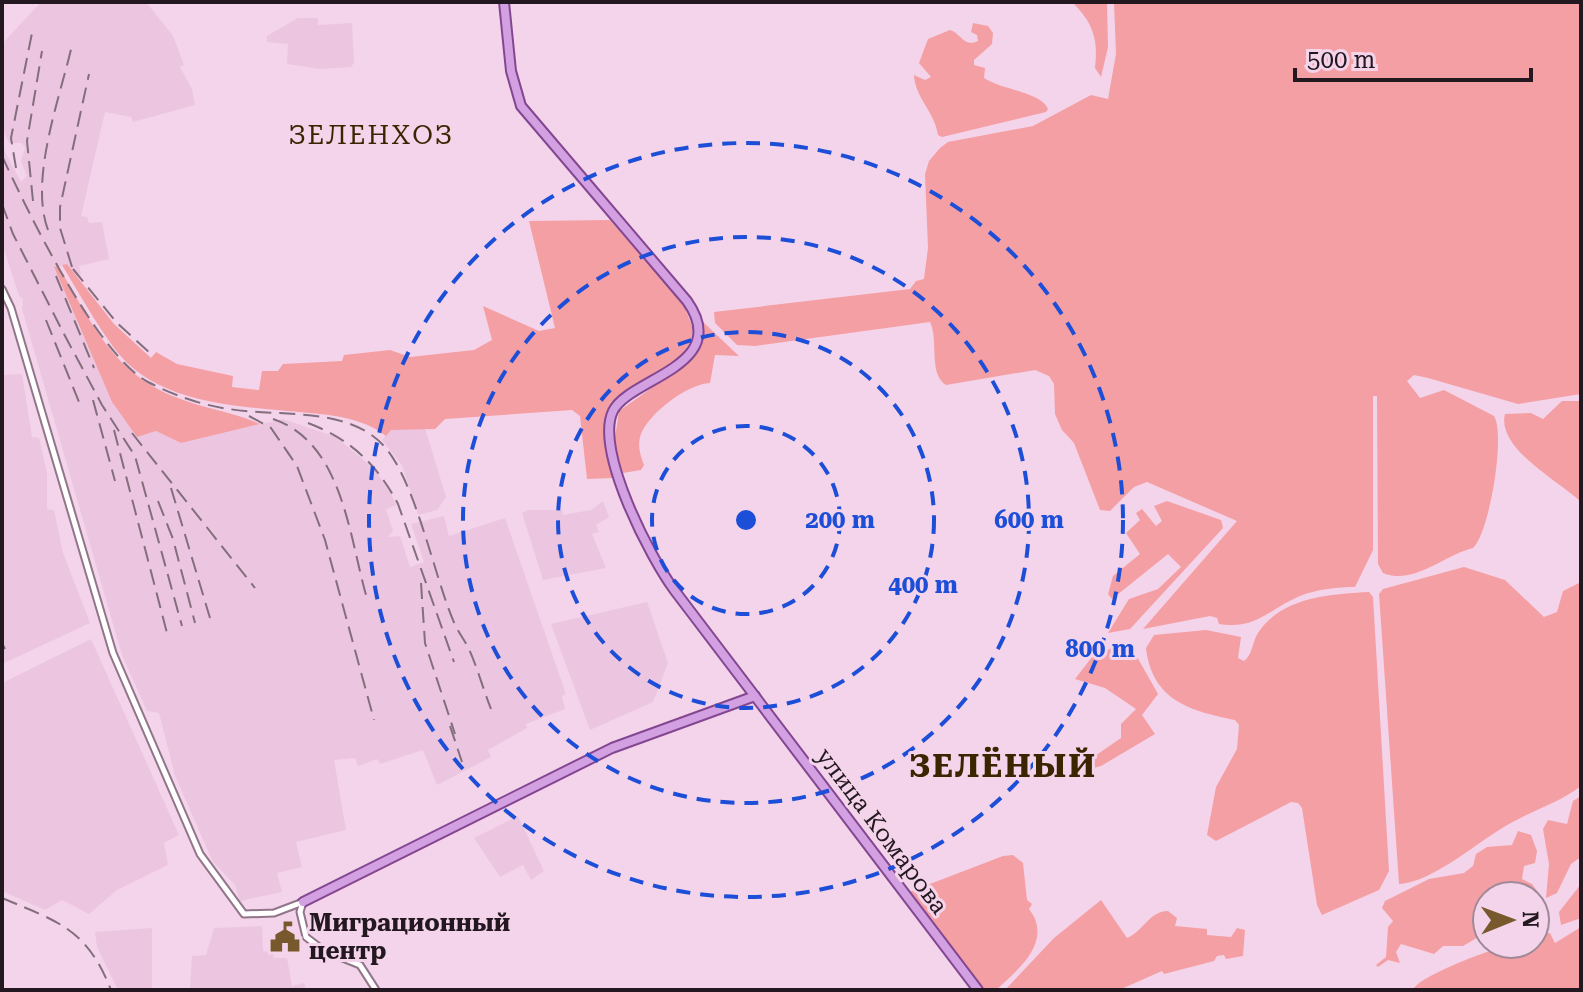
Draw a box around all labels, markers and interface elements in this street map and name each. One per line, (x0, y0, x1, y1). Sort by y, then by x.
scale bar (1295, 32, 1531, 82)
text: 500 m (1307, 46, 1375, 74)
district label: ЗЕЛЕНХОЗ (288, 120, 454, 150)
centre of rings (732, 506, 760, 534)
text: 200 m (805, 506, 875, 534)
text: 600 m (994, 506, 1064, 534)
text: 400 m (888, 571, 958, 599)
text: 800 m (1065, 635, 1135, 663)
street label: улица Комарова (810, 743, 954, 919)
district label: ЗЕЛЁНЫЙ (909, 746, 1097, 785)
north arrow (1471, 880, 1551, 960)
place label: Миграционный центр (309, 909, 510, 965)
text: N (1518, 911, 1543, 928)
public building icon: Миграционный центр (268, 920, 302, 954)

